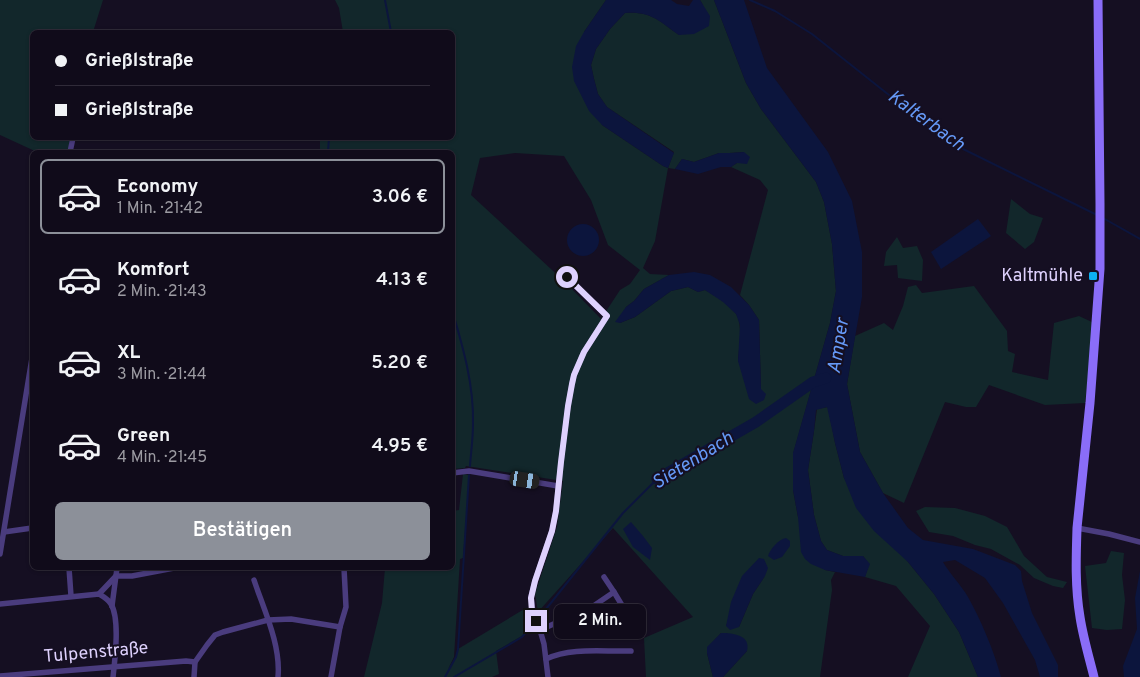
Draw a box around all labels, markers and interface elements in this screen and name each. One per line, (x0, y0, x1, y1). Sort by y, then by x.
text: Grießlstraße (85, 49, 194, 73)
water label: Kalterbach (883, 85, 970, 157)
text: Grießlstraße (85, 98, 194, 122)
icon: car (57, 174, 102, 219)
text: Economy (117, 175, 198, 199)
text: 3.06 € (372, 185, 428, 209)
text: 1 Min. · 21:42 (117, 199, 203, 219)
icon: car (57, 257, 102, 302)
text: Komfort (117, 258, 189, 282)
place label: Kaltmühle (1001, 265, 1083, 288)
route start (556, 266, 578, 288)
text: 4.13 € (376, 268, 428, 292)
marker: Kaltmühle (1087, 270, 1099, 282)
text: 2 Min. · 21:43 (117, 282, 207, 302)
water label: Amper (823, 315, 855, 375)
icon: car (57, 340, 102, 385)
text: XL (117, 341, 140, 365)
text: 5.20 € (371, 351, 428, 375)
text: 3 Min. · 21:44 (117, 365, 207, 385)
icon: car (57, 423, 102, 468)
text: Green (117, 424, 170, 448)
water label: Sietenbach (648, 426, 739, 495)
text: 4.95 € (372, 434, 428, 458)
text: 4 Min. · 21:45 (117, 448, 207, 468)
car (509, 470, 540, 490)
button: Bestätigen (55, 502, 430, 560)
callout: 2 Min. (554, 604, 646, 638)
route end (525, 610, 547, 632)
text: 2 Min. (578, 611, 622, 631)
street label: Tulpenstraße (43, 637, 149, 669)

